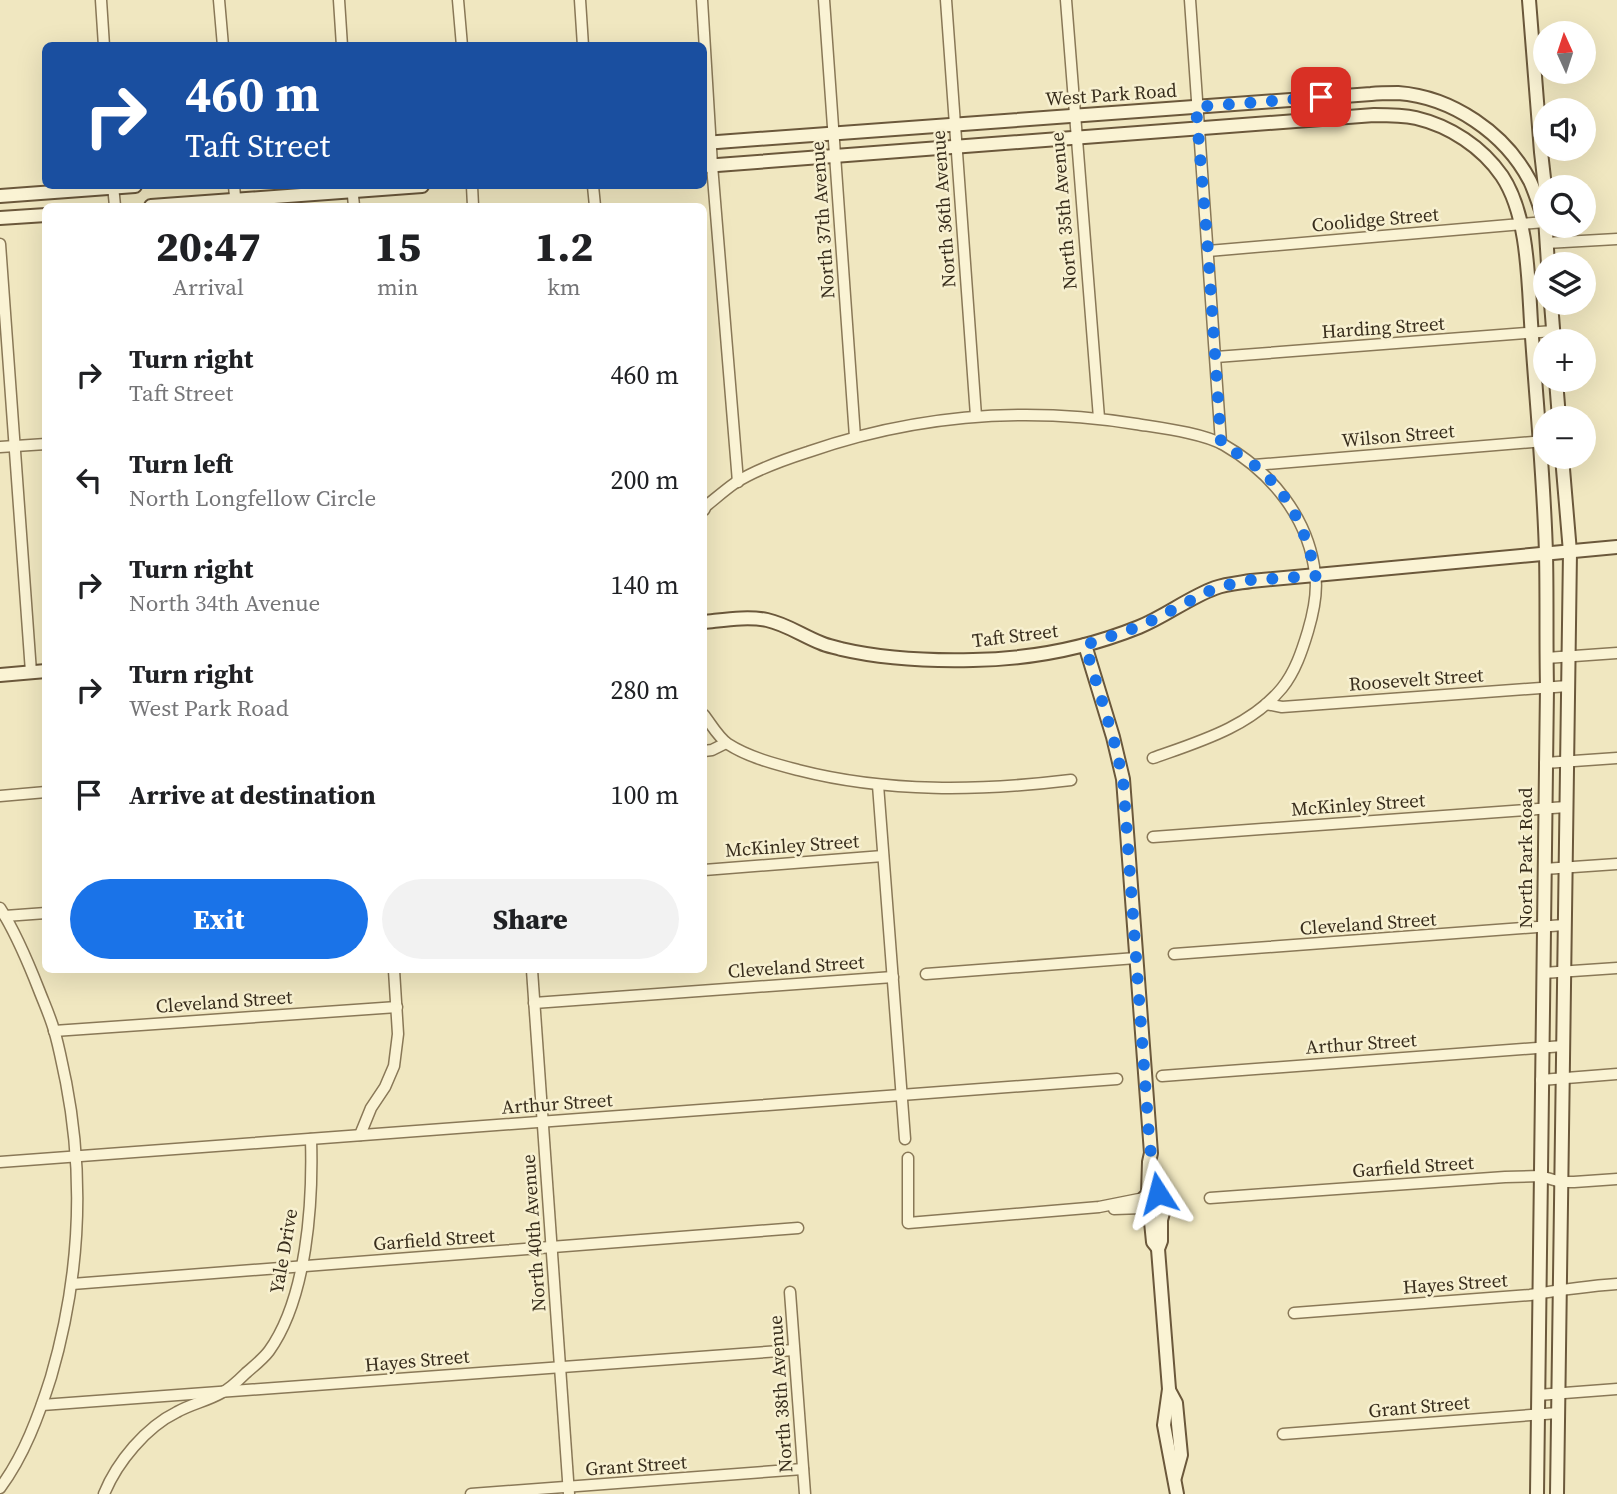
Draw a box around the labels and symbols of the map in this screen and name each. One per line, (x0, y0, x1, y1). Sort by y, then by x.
north arrow (1533, 21, 1596, 84)
pin (1291, 67, 1351, 127)
street label: West Park Road (1044, 76, 1178, 112)
street label: North 36th Avenue (925, 129, 961, 289)
street label: North 35th Avenue (1043, 131, 1083, 291)
street label: North 37th Avenue (804, 140, 840, 300)
street label: Coolidge Street (1310, 200, 1440, 238)
street label: Harding Street (1321, 310, 1446, 344)
street label: Wilson Street (1341, 417, 1456, 453)
street label: Taft Street (971, 617, 1060, 653)
street label: Roosevelt Street (1348, 661, 1485, 697)
street label: McKinley Street (1290, 786, 1427, 822)
street label: North Park Road (1512, 787, 1538, 929)
street label: McKinley Street (724, 827, 861, 863)
street label: Cleveland Street (1299, 905, 1438, 941)
street label: Cleveland Street (727, 948, 866, 984)
street label: Cleveland Street (155, 983, 294, 1019)
street label: Arthur Street (1305, 1026, 1418, 1060)
street label: Arthur Street (501, 1086, 614, 1120)
street label: Garfield Street (1351, 1149, 1475, 1183)
street label: North 40th Avenue (515, 1153, 551, 1313)
position arrow (1121, 1156, 1195, 1230)
street label: Yale Drive (263, 1207, 303, 1295)
street label: Garfield Street (372, 1222, 496, 1256)
street label: Hayes Street (1402, 1266, 1509, 1300)
street label: North 38th Avenue (762, 1314, 798, 1474)
street label: Hayes Street (364, 1342, 471, 1378)
street label: Grant Street (1367, 1389, 1472, 1423)
street label: Grant Street (584, 1448, 688, 1482)

